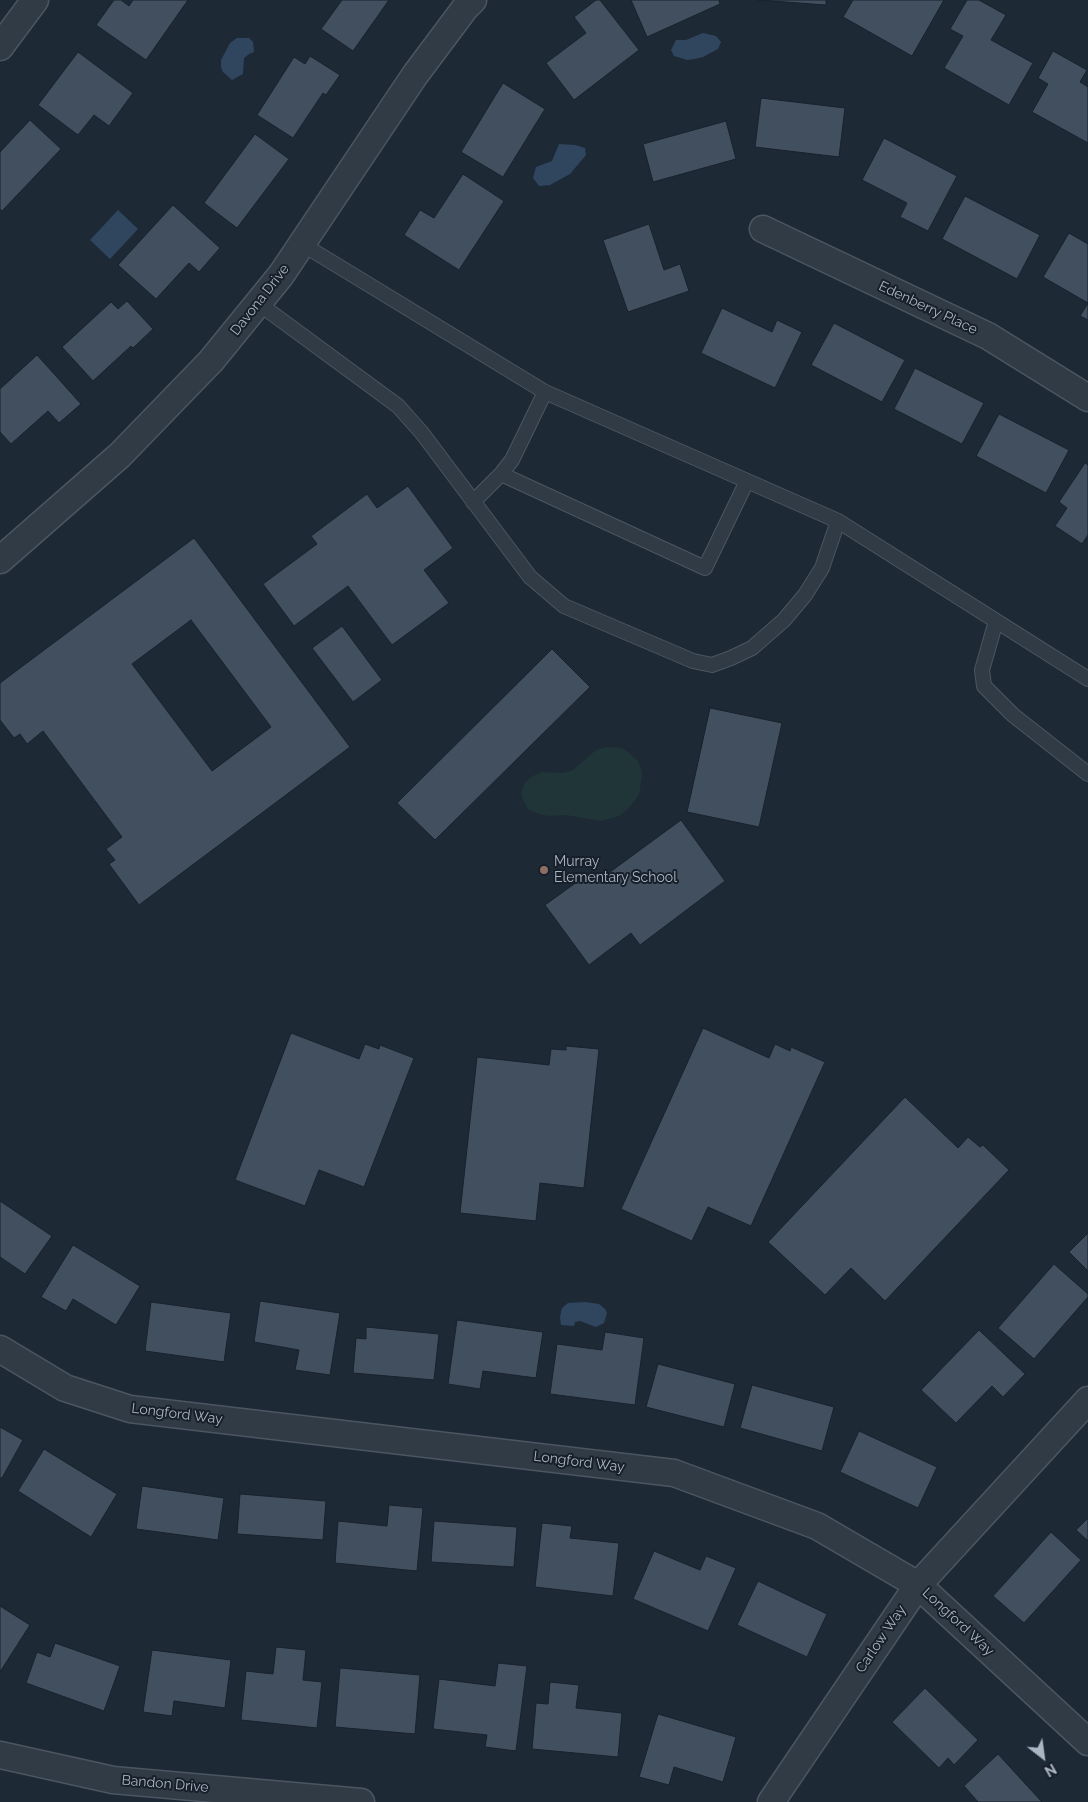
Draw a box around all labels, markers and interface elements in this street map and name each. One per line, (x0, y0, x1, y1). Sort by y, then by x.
street label: Davona Drive (227, 261, 293, 339)
street label: Edenberry Place (876, 278, 980, 338)
place label: Murray Elementary School (554, 854, 677, 886)
marker: Murray Elementary School (538, 864, 550, 876)
street label: Longford Way (130, 1400, 224, 1428)
street label: Longford Way (532, 1448, 626, 1476)
street label: Longford Way (919, 1585, 997, 1659)
street label: Carlow Way (852, 1602, 910, 1676)
north arrow (1018, 1732, 1068, 1782)
text: N (1042, 1760, 1059, 1780)
street label: Bandon Drive (121, 1772, 209, 1796)

